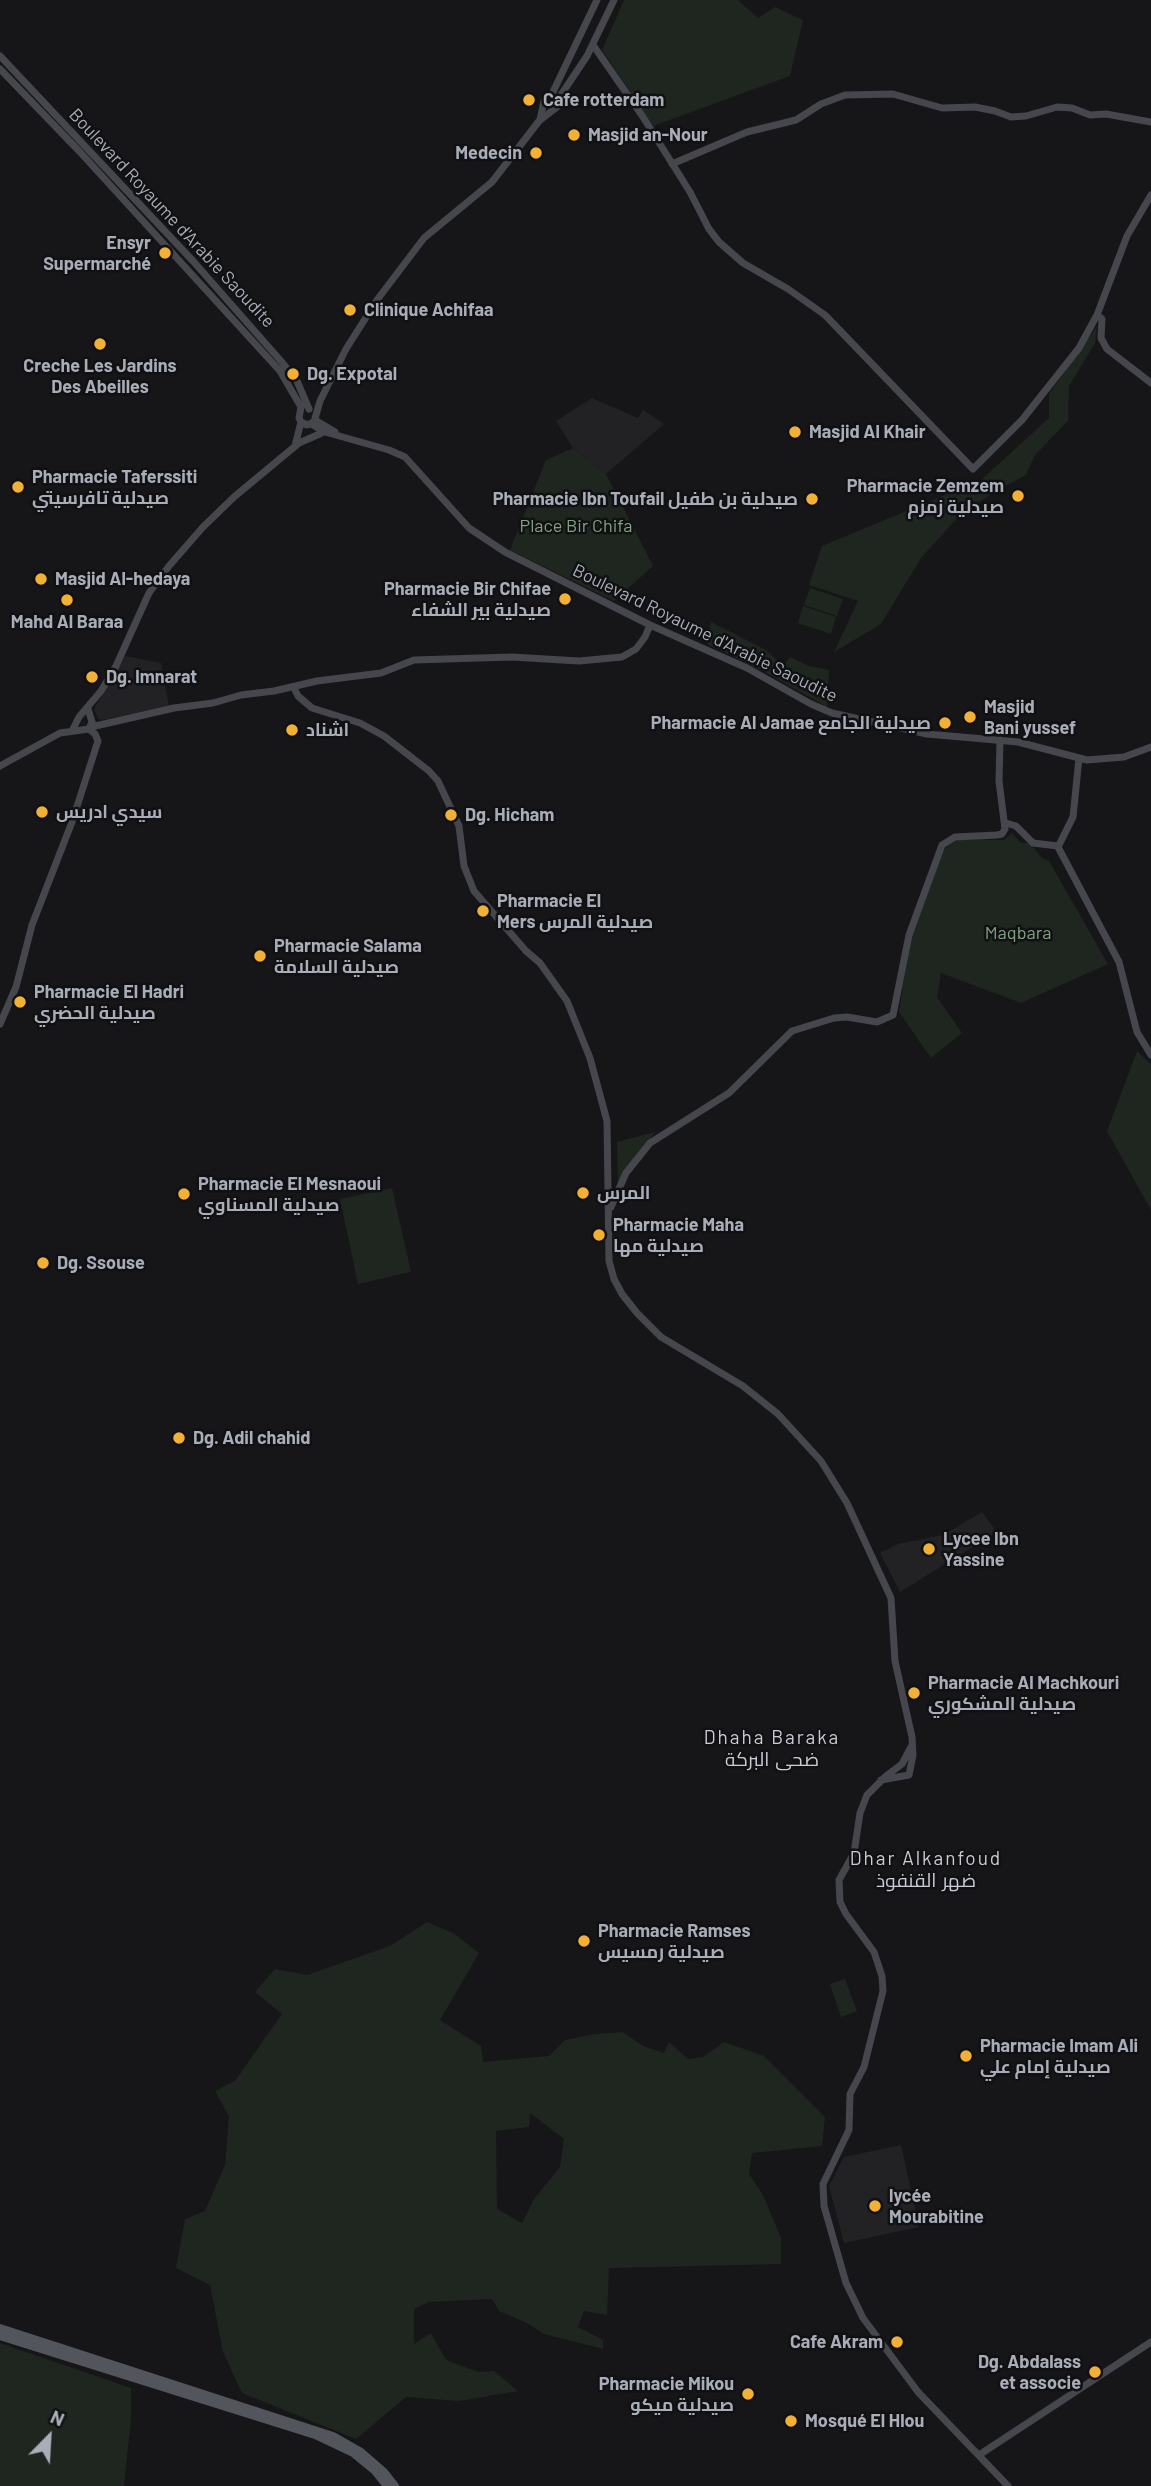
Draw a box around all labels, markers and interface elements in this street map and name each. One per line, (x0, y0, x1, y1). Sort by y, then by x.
place label: Cafe rotterdam (543, 89, 664, 111)
marker: Cafe rotterdam (521, 92, 537, 108)
street label: Boulevard Royaume d'Arabie Saoudite (65, 104, 279, 332)
place label: Masjid an-Nour (588, 124, 708, 146)
marker: Masjid an-Nour (566, 127, 582, 143)
place label: Medecin (455, 142, 522, 164)
marker: Medecin (528, 145, 544, 161)
place label: Ensyr Supermarché (43, 232, 151, 274)
marker: Ensyr Supermarché (157, 245, 173, 261)
place label: Clinique Achifaa (364, 299, 494, 321)
marker: Clinique Achifaa (342, 302, 358, 318)
marker: Creche Les Jardins Des Abeilles (92, 336, 108, 352)
place label: Creche Les Jardins Des Abeilles (23, 355, 177, 398)
place label: Dg. Expotal (307, 363, 397, 385)
marker: Dg. Expotal (285, 366, 301, 382)
place label: Masjid Al Khair (809, 421, 926, 443)
marker: Masjid Al Khair (787, 424, 803, 440)
place label: Pharmacie Taferssiti صيدلية تافرسيتي (32, 466, 197, 508)
place label: Pharmacie Zemzem صيدلية زمزم (847, 475, 1004, 518)
marker: Pharmacie Taferssiti صيدلية تافرسيتي (10, 479, 26, 495)
place label: Pharmacie Ibn Toufail صيدلية بن طفيل (493, 488, 798, 510)
marker: Pharmacie Zemzem صيدلية زمزم (1010, 488, 1026, 504)
marker: Pharmacie Ibn Toufail صيدلية بن طفيل (804, 491, 820, 507)
park label: Place Bir Chifa (519, 515, 633, 537)
street label: Boulevard Royaume d'Arabie Saoudite (569, 559, 841, 707)
place label: Masjid Al-hedaya (55, 568, 190, 590)
marker: Masjid Al-hedaya (33, 571, 49, 587)
place label: Pharmacie Bir Chifae صيدلية بير الشفاء (384, 578, 551, 620)
marker: Pharmacie Bir Chifae صيدلية بير الشفاء (557, 591, 573, 607)
marker: Mahd Al Baraa (59, 592, 75, 608)
place label: Mahd Al Baraa (11, 611, 123, 633)
place label: Dg. lmnarat (106, 666, 197, 688)
marker: Dg. lmnarat (84, 669, 100, 685)
place label: Masjid Bani yussef (984, 696, 1076, 738)
marker: Masjid Bani yussef (962, 709, 978, 725)
place label: Pharmacie Al Jamae صيدلية الجامع (651, 712, 931, 734)
marker: Pharmacie Al Jamae صيدلية الجامع (937, 715, 953, 731)
place label: اشناد (306, 719, 349, 741)
marker: اشناد (284, 722, 300, 738)
place label: سيدي ادريس (56, 801, 162, 823)
marker: سيدي ادريس (34, 804, 50, 820)
place label: Dg. Hicham (465, 804, 554, 826)
marker: Dg. Hicham (443, 807, 459, 823)
place label: Pharmacie El Mers صيدلية المرس (497, 890, 653, 932)
marker: Pharmacie El Mers صيدلية المرس (475, 903, 491, 919)
park label: Maqbara (985, 922, 1051, 944)
place label: Pharmacie Salama صيدلية السلامة (274, 935, 422, 978)
marker: Pharmacie Salama صيدلية السلامة (252, 948, 268, 964)
place label: Pharmacie El Hadri صيدلية الحضري (34, 981, 184, 1024)
marker: Pharmacie El Hadri صيدلية الحضري (12, 994, 28, 1010)
place label: Pharmacie El Mesnaoui صيدلية المسناوي (198, 1173, 381, 1216)
place label: المرس (597, 1182, 650, 1204)
marker: المرس (575, 1185, 591, 1201)
marker: Pharmacie El Mesnaoui صيدلية المسناوي (176, 1186, 192, 1202)
place label: Pharmacie Maha صيدلية مها (613, 1214, 744, 1256)
marker: Pharmacie Maha صيدلية مها (591, 1227, 607, 1243)
place label: Dg. Ssouse (57, 1252, 145, 1274)
marker: Dg. Ssouse (35, 1255, 51, 1271)
place label: Dg. Adil chahid (193, 1427, 311, 1449)
marker: Dg. Adil chahid (171, 1430, 187, 1446)
place label: Lycee Ibn Yassine (943, 1528, 1019, 1570)
marker: Lycee Ibn Yassine (921, 1541, 937, 1557)
place label: Pharmacie Al Machkouri صيدلية المشكوري (928, 1672, 1119, 1714)
marker: Pharmacie Al Machkouri صيدلية المشكوري (906, 1685, 922, 1701)
district label: Dhaha Baraka ضحى البركة (705, 1727, 839, 1771)
district label: Dhar Alkanfoud ضهر القنفوذ (852, 1848, 1000, 1892)
place label: Pharmacie Ramses صيدلية رمسيس (598, 1920, 751, 1962)
marker: Pharmacie Ramses صيدلية رمسيس (576, 1933, 592, 1949)
place label: Pharmacie Imam Ali صيدلية إمام علي (980, 2035, 1138, 2078)
marker: Pharmacie Imam Ali صيدلية إمام علي (958, 2048, 974, 2064)
place label: lycée Mourabitine (889, 2185, 984, 2228)
marker: lycée Mourabitine (867, 2198, 883, 2214)
place label: Cafe Akram (790, 2331, 883, 2353)
marker: Cafe Akram (889, 2334, 905, 2350)
place label: Dg. Abdalass et associe (978, 2351, 1081, 2394)
marker: Dg. Abdalass et associe (1087, 2364, 1103, 2380)
place label: Pharmacie Mikou صيدلية ميكو (599, 2373, 734, 2416)
marker: Pharmacie Mikou صيدلية ميكو (740, 2386, 756, 2402)
north arrow (14, 2402, 84, 2472)
text: N (47, 2404, 68, 2430)
place label: Mosqué El Hlou (805, 2410, 924, 2432)
marker: Mosqué El Hlou (783, 2413, 799, 2429)

